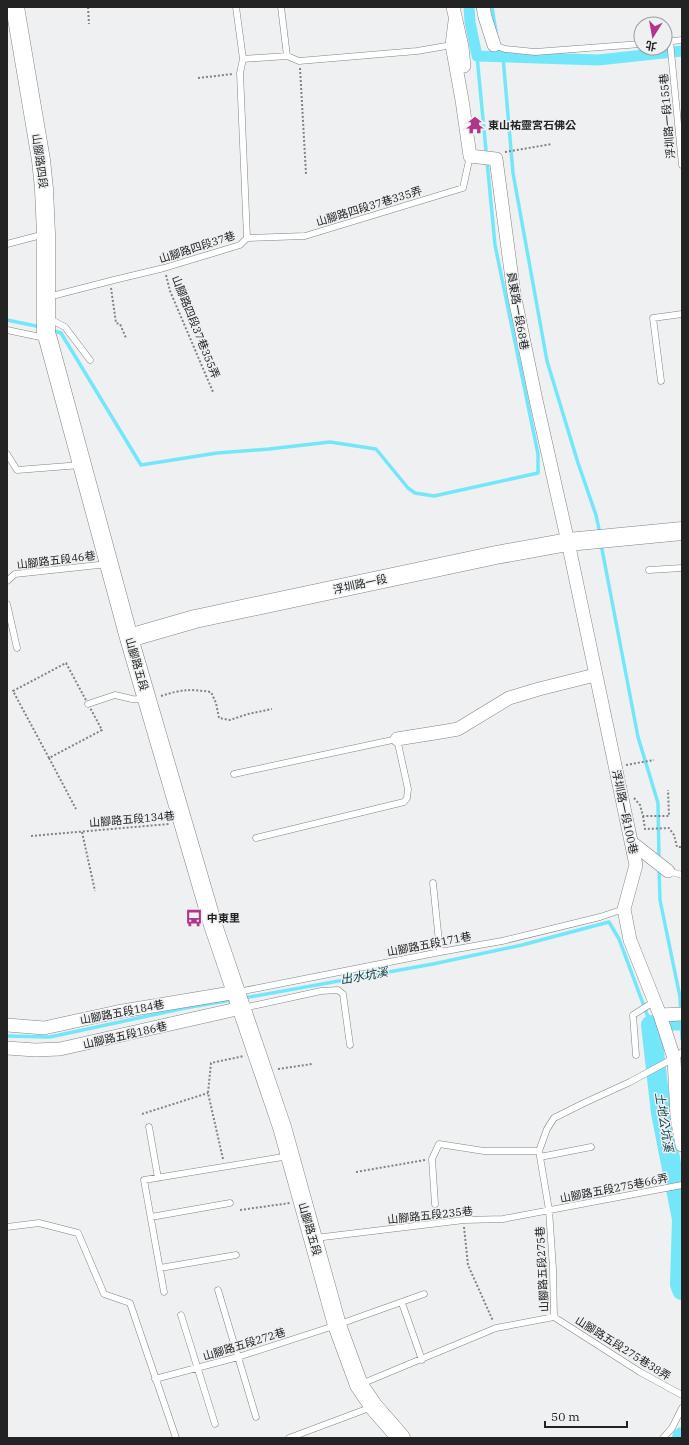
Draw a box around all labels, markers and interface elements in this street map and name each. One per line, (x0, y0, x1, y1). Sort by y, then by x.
north arrow (633, 16, 673, 56)
text: 北 (644, 38, 658, 54)
street label: 浮圳路一段155巷 (656, 73, 678, 159)
temple icon: 東山祐靈宮石佛公 (465, 115, 485, 135)
place label: 東山祐靈宮石佛公 (488, 118, 577, 132)
street label: 山腳路四段 (29, 133, 51, 189)
street label: 山腳路四段37巷335弄 (314, 183, 424, 229)
street label: 山腳路四段37巷 (157, 228, 237, 266)
street label: 員東路一段68巷 (504, 271, 532, 351)
street label: 山腳路四段37巷355弄 (169, 273, 223, 381)
street label: 山腳路五段46巷 (16, 548, 96, 572)
street label: 浮圳路一段 (332, 571, 388, 597)
street label: 山腳路五段 (123, 636, 151, 692)
street label: 浮圳路一段100巷 (609, 769, 641, 855)
street label: 山腳路五段134巷 (89, 808, 175, 830)
bus stop icon: 中東里 (184, 908, 204, 928)
place label: 中東里 (207, 911, 240, 925)
street label: 山腳路五段171巷 (386, 929, 472, 959)
water label: 出水坑溪 (339, 964, 391, 987)
street label: 山腳路五段184巷 (79, 997, 165, 1027)
street label: 山腳路五段186巷 (82, 1019, 168, 1051)
water label: 土地公坑溪 (652, 1091, 677, 1155)
street label: 山腳路五段275巷66弄 (559, 1171, 669, 1205)
street label: 山腳路五段 (296, 1201, 324, 1257)
street label: 山腳路五段235巷 (387, 1204, 473, 1226)
street label: 山腳路五段275巷 (533, 1226, 551, 1312)
street label: 山腳路五段275巷38弄 (573, 1313, 673, 1383)
street label: 山腳路五段272巷 (201, 1325, 287, 1363)
scale bar (545, 1403, 627, 1429)
text: 50 m (551, 1409, 580, 1424)

